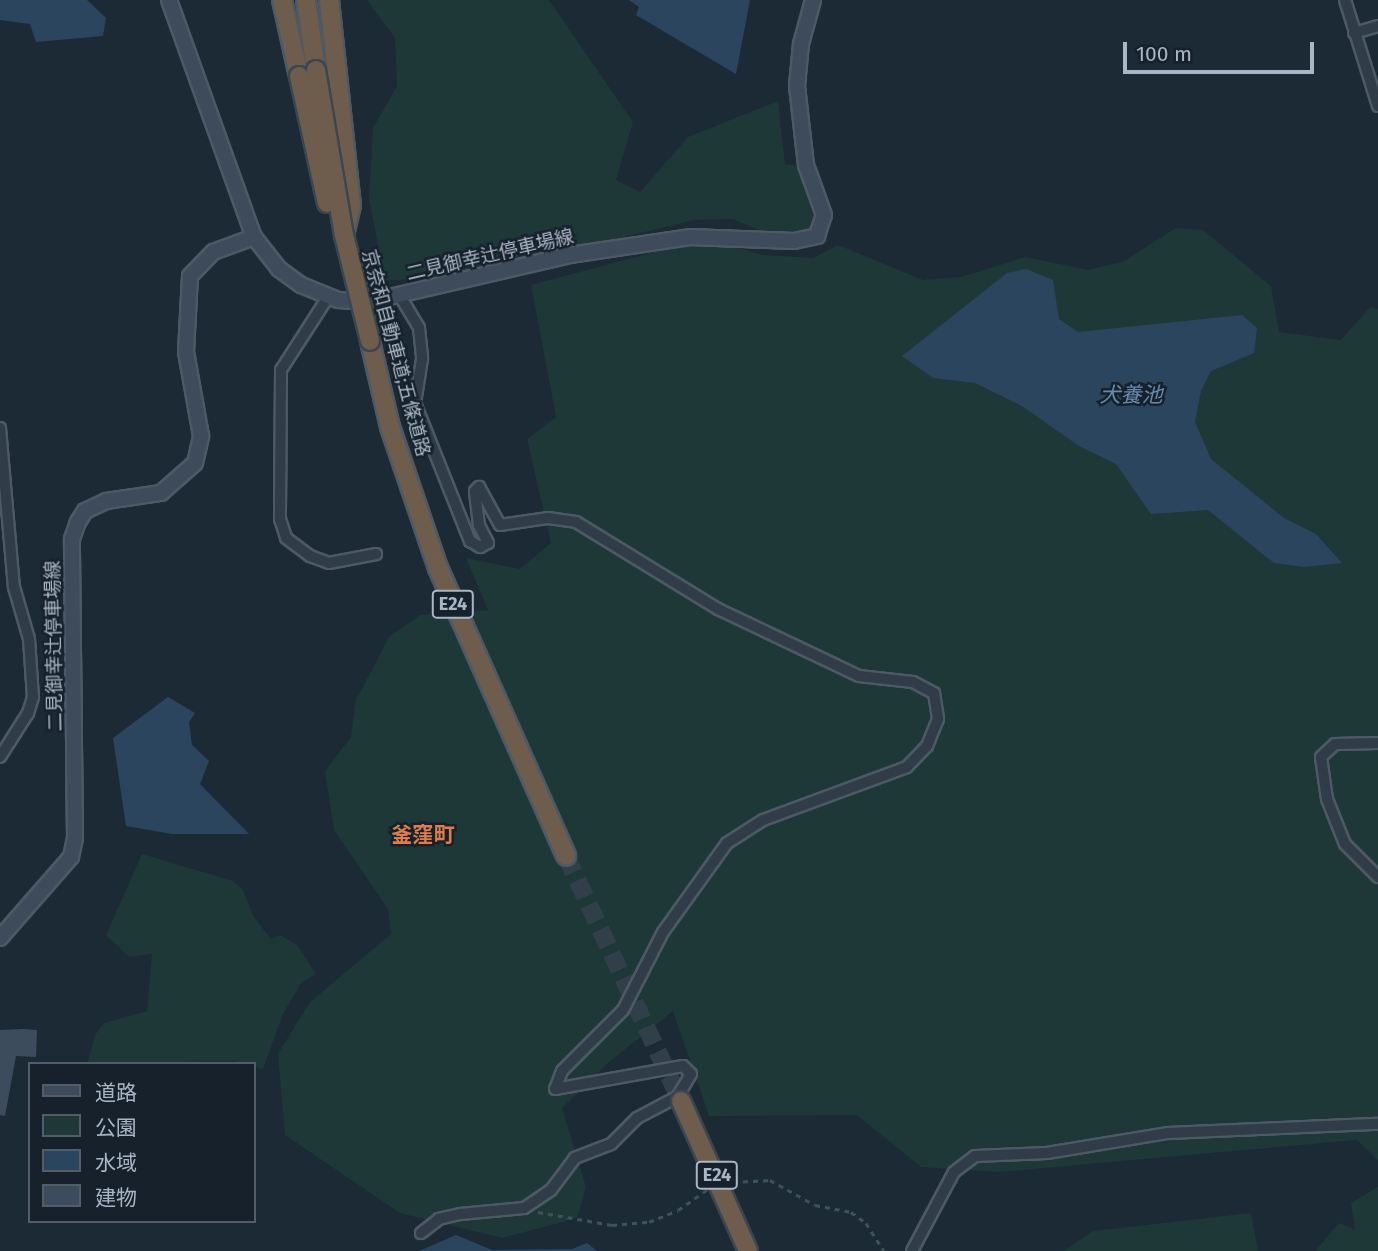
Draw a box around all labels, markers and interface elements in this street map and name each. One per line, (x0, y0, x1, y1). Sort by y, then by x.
scale bar (1126, 28, 1317, 72)
text: 100 m (1136, 41, 1192, 67)
street label: 二見御幸辻停車場線 (404, 225, 576, 285)
street label: 京奈和自動車道;五條道路 (357, 247, 435, 459)
water label: 犬養池 (1100, 382, 1162, 408)
street label: 二見御幸辻停車場線 (41, 560, 67, 732)
road number: E24 (430, 590, 476, 618)
district label: 釜窪町 (392, 822, 454, 848)
legend (28, 1062, 256, 1223)
text: 道路 (95, 1080, 137, 1106)
text: 公園 (95, 1115, 137, 1141)
text: 水域 (95, 1150, 137, 1176)
road number: E24 (694, 1160, 740, 1190)
text: 建物 (95, 1185, 137, 1211)

